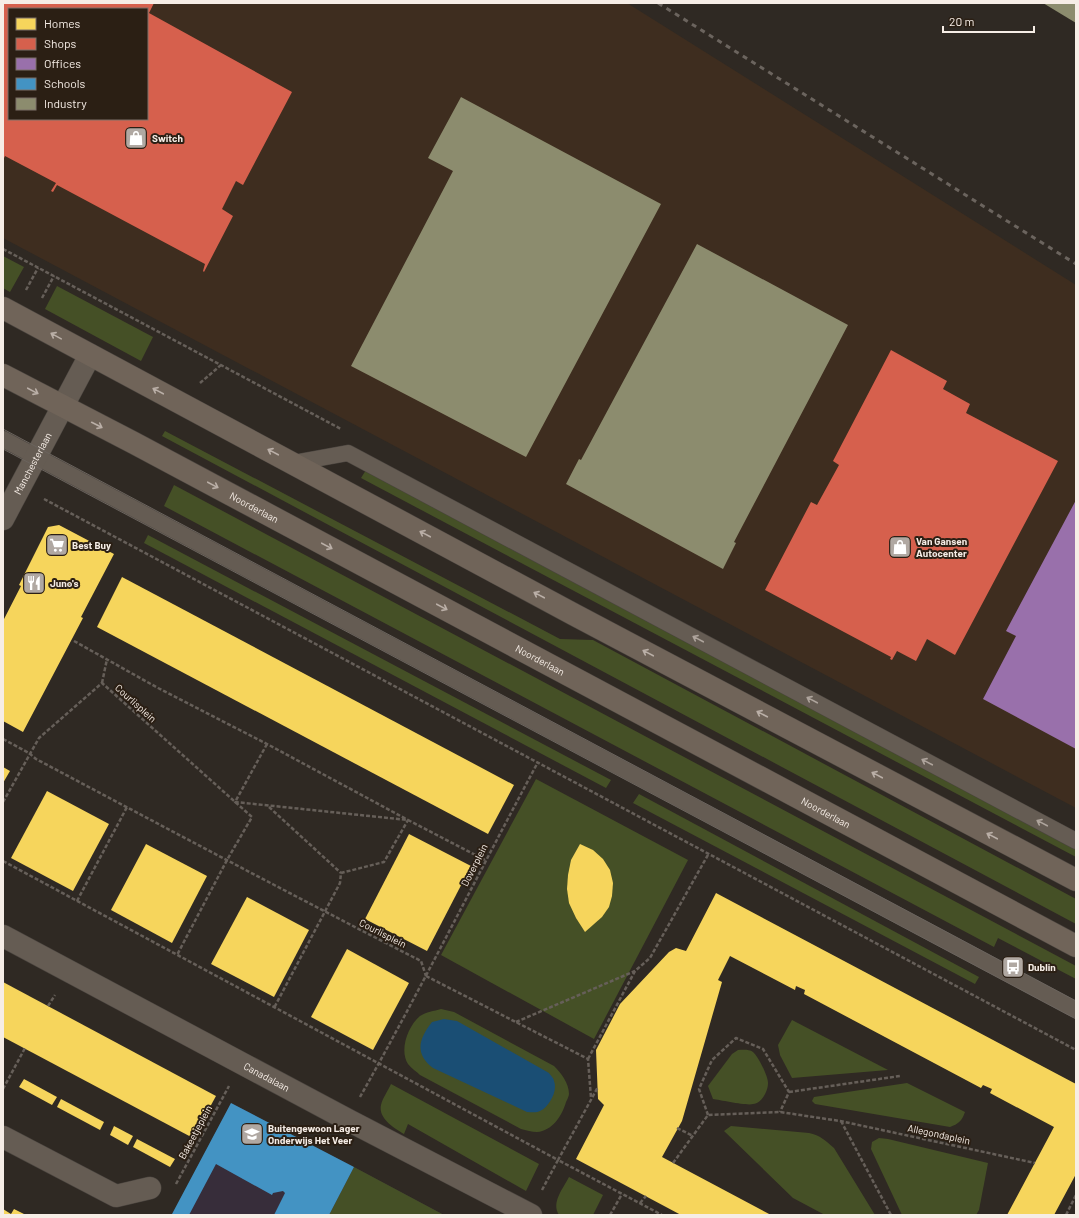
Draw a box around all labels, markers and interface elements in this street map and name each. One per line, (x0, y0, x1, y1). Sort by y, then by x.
legend (8, 8, 148, 120)
scale bar (943, 8, 1034, 34)
text: 20 m (949, 14, 975, 28)
text: Homes (44, 16, 81, 30)
text: Shops (44, 36, 77, 50)
text: Offices (44, 56, 81, 70)
text: Schools (44, 76, 85, 90)
text: Industry (44, 96, 87, 110)
shop icon: Switch (123, 125, 149, 151)
place label: Switch (152, 132, 183, 144)
one-way arrow (50, 332, 62, 340)
one-way arrow (152, 387, 164, 395)
one-way arrow (27, 388, 39, 395)
one-way arrow (91, 421, 103, 429)
street label: Manchesterlaan (11, 430, 54, 496)
one-way arrow (267, 448, 279, 456)
one-way arrow (206, 482, 218, 489)
street label: Noorderlaan (228, 489, 281, 525)
one-way arrow (419, 529, 431, 537)
supermarket icon: Best Buy (44, 532, 70, 558)
shop icon: Van Gansen Autocenter (887, 534, 913, 560)
place label: Van Gansen Autocenter (916, 535, 967, 559)
place label: Best Buy (72, 539, 111, 551)
one-way arrow (321, 543, 333, 551)
restaurant icon: Juno's (21, 570, 47, 596)
place label: Juno's (50, 577, 78, 589)
one-way arrow (533, 591, 545, 599)
one-way arrow (436, 604, 448, 612)
one-way arrow (692, 635, 704, 642)
street label: Noorderlaan (514, 642, 567, 678)
one-way arrow (642, 649, 654, 656)
street label: Courlisplein (113, 681, 159, 725)
one-way arrow (806, 696, 818, 704)
one-way arrow (757, 710, 769, 717)
one-way arrow (921, 757, 933, 765)
one-way arrow (871, 771, 883, 778)
street label: Noorderlaan (799, 795, 852, 830)
one-way arrow (1036, 819, 1048, 826)
one-way arrow (986, 832, 998, 839)
street label: Doverplein (458, 842, 490, 888)
street label: Courlisplein (357, 916, 409, 950)
bus stop icon: Dublin (1000, 954, 1026, 980)
place label: Dublin (1028, 961, 1056, 973)
street label: Canadalaan (242, 1060, 292, 1094)
street label: Bakeetjeplein (176, 1103, 214, 1161)
school or university icon: Buitengewoon Lager Onderwijs Het Veer (239, 1121, 265, 1147)
place label: Buitengewoon Lager Onderwijs Het Veer (268, 1122, 360, 1146)
street label: Allegondaplein (907, 1122, 971, 1146)

